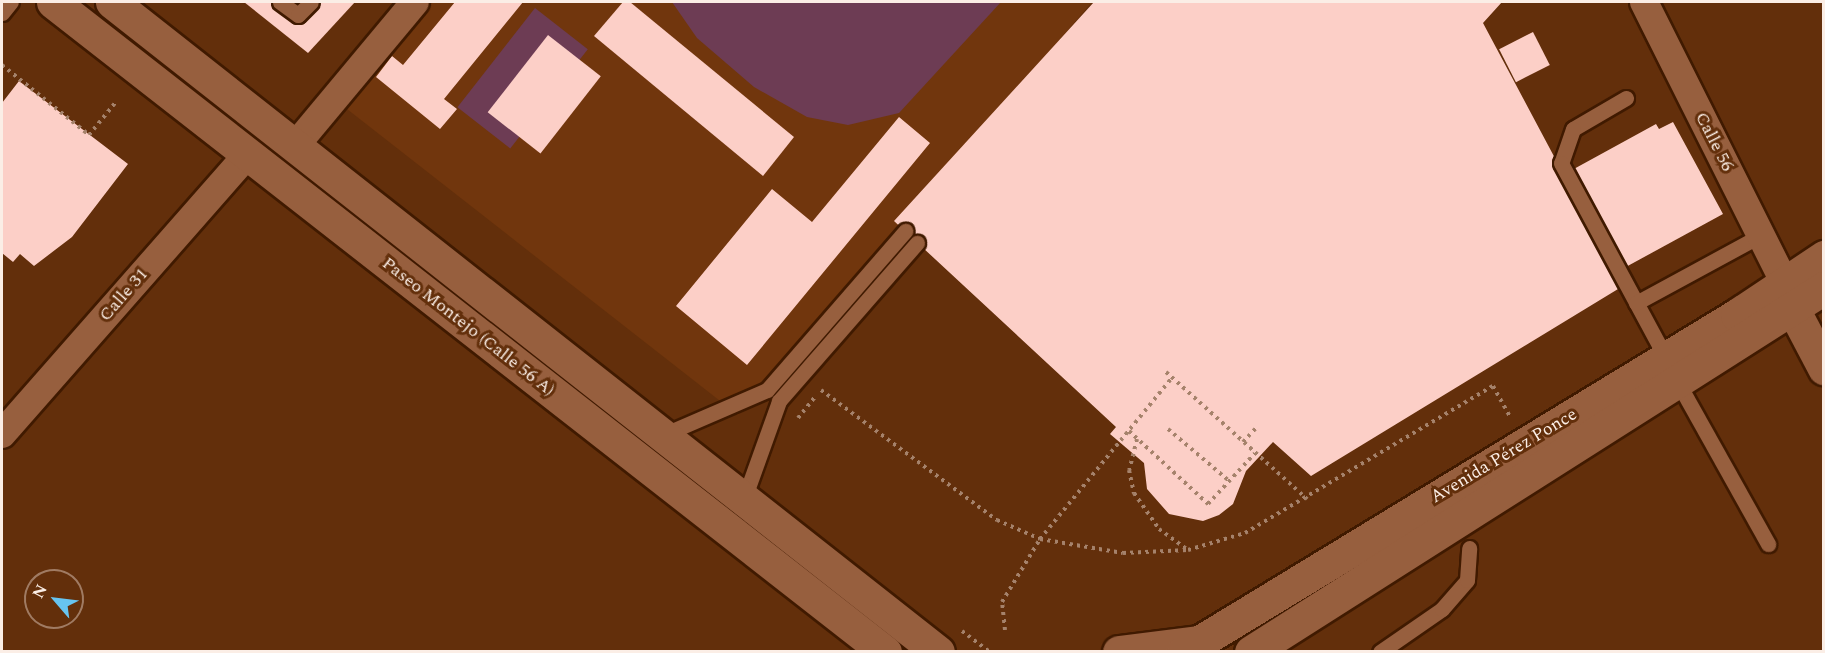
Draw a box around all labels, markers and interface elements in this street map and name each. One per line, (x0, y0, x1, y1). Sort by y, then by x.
street label: Calle 56 (1690, 109, 1738, 175)
street label: Paseo Montejo (Calle 56 A) (377, 253, 559, 401)
street label: Calle 31 (95, 264, 153, 326)
street label: Avenida Pérez Ponce (1427, 404, 1581, 508)
north arrow (24, 569, 84, 629)
text: N (26, 580, 54, 603)

